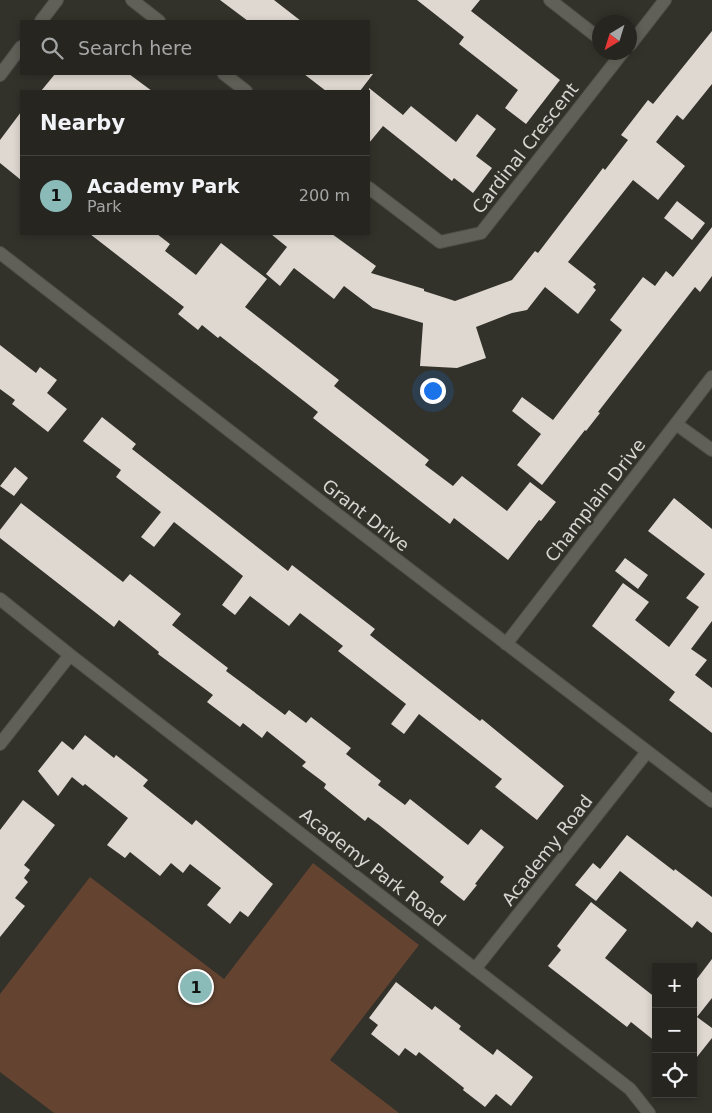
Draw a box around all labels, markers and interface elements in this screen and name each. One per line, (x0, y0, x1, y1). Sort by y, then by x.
north arrow (592, 15, 637, 60)
search box (20, 20, 370, 75)
icon: search (38, 34, 66, 62)
text: Search here (78, 37, 192, 59)
street label: Cardinal Crescent (468, 79, 582, 217)
text: Nearby (40, 111, 125, 135)
text: Academy Park (87, 175, 239, 197)
text: 1 (50, 186, 62, 205)
text: 200 m (299, 186, 350, 205)
text: Park (87, 197, 122, 216)
your location (420, 378, 446, 404)
street label: Champlain Drive (541, 434, 649, 566)
street label: Grant Drive (318, 475, 414, 555)
street label: Academy Road (497, 791, 597, 909)
street label: Academy Park Road (296, 804, 450, 930)
map controls (652, 963, 697, 1098)
button: + (652, 963, 697, 1008)
pin: 1 (180, 968, 212, 1006)
button: − (652, 1008, 697, 1053)
button: locate (652, 1053, 697, 1098)

